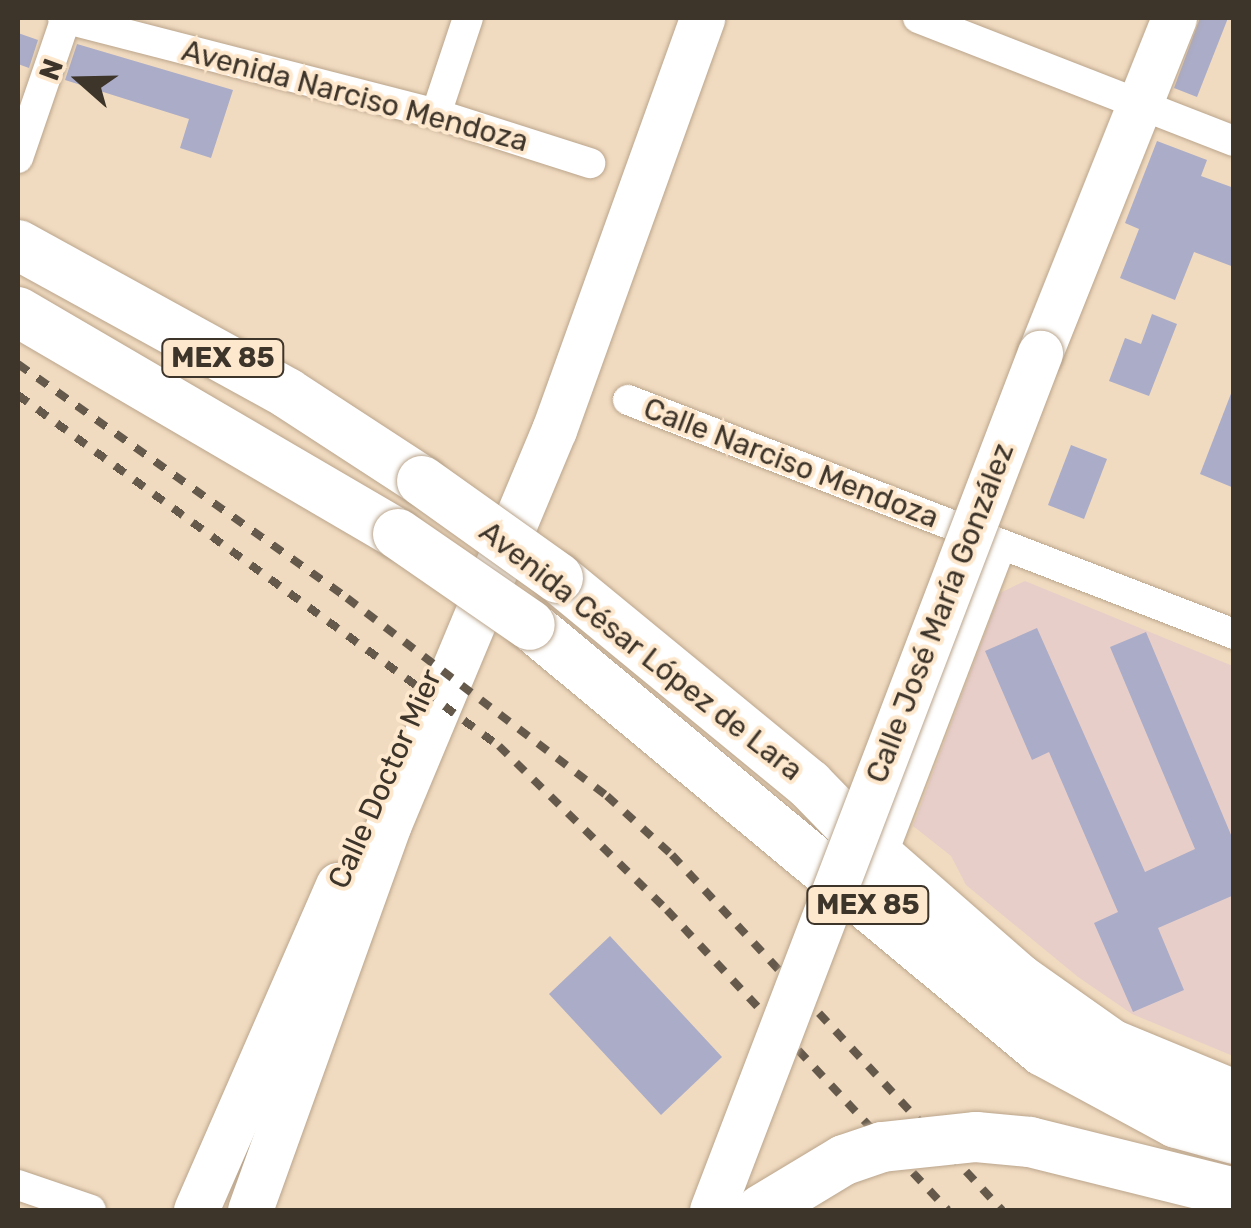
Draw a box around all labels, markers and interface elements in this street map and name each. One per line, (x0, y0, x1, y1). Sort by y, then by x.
north arrow (30, 30, 130, 130)
street label: Avenida Narciso Mendoza (178, 32, 532, 160)
text: N (32, 54, 70, 85)
road number: MEX 85 (160, 335, 286, 381)
street label: Calle Narciso Mendoza (638, 390, 944, 536)
street label: Calle José María González (859, 438, 1021, 788)
street label: Avenida César López de Lara (472, 513, 810, 789)
street label: Calle Doctor Mier (320, 664, 450, 894)
road number: MEX 85 (806, 882, 930, 928)

